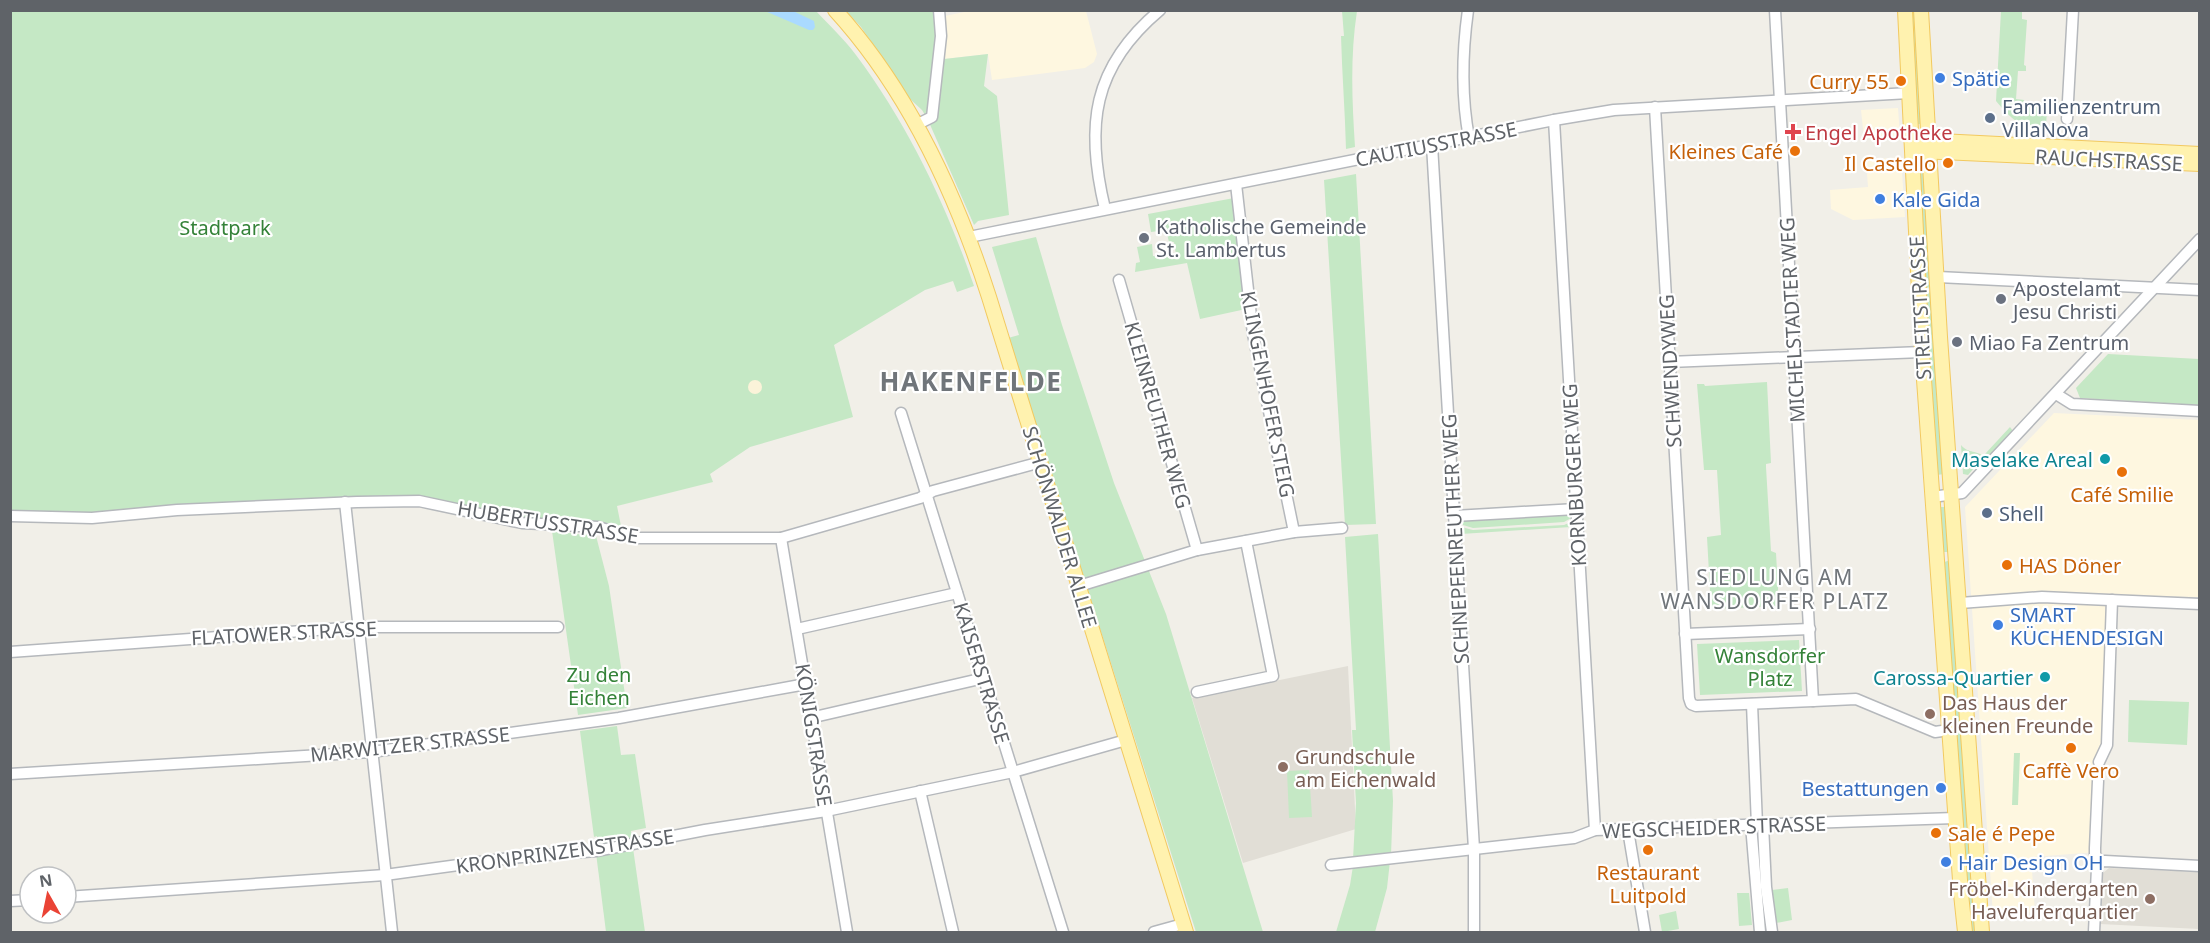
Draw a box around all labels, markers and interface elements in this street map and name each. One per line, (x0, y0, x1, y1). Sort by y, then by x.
place label: Spätie (1952, 65, 2010, 92)
place label: Curry 55 (1809, 68, 1889, 95)
marker: Spätie (1933, 71, 1947, 85)
marker: Curry 55 (1894, 74, 1908, 88)
place label: Familienzentrum VillaNova (2002, 93, 2161, 143)
marker: Familienzentrum VillaNova (1983, 111, 1997, 125)
street label: CAUTIUSSTRASSE (1353, 115, 1519, 173)
place label: Engel Apotheke (1805, 119, 1952, 146)
marker: Engel Apotheke (1786, 125, 1800, 139)
place label: Kleines Café (1669, 138, 1783, 165)
street label: RAUCHSTRASSE (2035, 143, 2183, 177)
marker: Kleines Café (1788, 144, 1802, 158)
place label: Il Castello (1845, 150, 1936, 177)
marker: Il Castello (1941, 156, 1955, 170)
place label: Kale Gida (1892, 186, 1980, 213)
marker: Kale Gida (1873, 192, 1887, 206)
place label: Katholische Gemeinde St. Lambertus (1156, 213, 1367, 263)
park label: Stadtpark (179, 214, 271, 241)
street label: MICHELSTADTER WEG (1773, 217, 1811, 423)
marker: Katholische Gemeinde St. Lambertus (1137, 231, 1151, 245)
street label: STREITSTRASSE (1903, 235, 1937, 381)
place label: Apostelamt Jesu Christi (2011, 275, 2121, 325)
street label: KLINGENHOFER STEIG (1235, 288, 1301, 500)
marker: Apostelamt Jesu Christi (1994, 292, 2008, 306)
street label: SCHWENDYWEG (1653, 294, 1687, 448)
street label: KLEINREUTHER WEG (1118, 318, 1198, 512)
place label: Miao Fa Zentrum (1969, 329, 2129, 356)
marker: Miao Fa Zentrum (1950, 335, 1964, 349)
district label: HAKENFELDE (880, 363, 1062, 399)
street label: KORNBURGER WEG (1556, 383, 1592, 567)
street label: SCHNEPFENREUTHER WEG (1435, 413, 1475, 665)
street label: SCHÖNWALDER ALLEE (1016, 423, 1104, 631)
place label: Maselake Areal (1951, 446, 2093, 473)
marker: Maselake Areal (2098, 452, 2112, 466)
marker: Café Smilie (2115, 465, 2129, 479)
place label: Café Smilie (2070, 481, 2174, 508)
street label: HUBERTUSSTRASSE (455, 494, 641, 550)
place label: Shell (1999, 500, 2044, 527)
marker: Shell (1980, 506, 1994, 520)
place label: HAS Döner (2019, 552, 2121, 579)
marker: HAS Döner (2000, 558, 2014, 572)
district label: SIEDLUNG AM WANSDORFER PLATZ (1661, 563, 1889, 615)
street label: KAISERSTRASSE (948, 599, 1016, 747)
place label: SMART KÜCHENDESIGN (2010, 601, 2164, 651)
street label: FLATOWER STRASSE (190, 615, 378, 651)
marker: SMART KÜCHENDESIGN (1991, 618, 2005, 632)
park label: Wansdorfer Platz (1715, 642, 1825, 692)
park label: Zu den Eichen (567, 661, 631, 711)
street label: KÖNIGSTRASSE (789, 662, 839, 808)
place label: Carossa-Quartier (1873, 664, 2033, 691)
marker: Carossa-Quartier (2038, 670, 2052, 684)
place label: Das Haus der kleinen Freunde (1942, 689, 2093, 739)
marker: Das Haus der kleinen Freunde (1923, 707, 1937, 721)
street label: MARWITZER STRASSE (309, 720, 511, 768)
marker: Caffè Vero (2064, 741, 2078, 755)
place label: Grundschule am Eichenwald (1295, 743, 1436, 793)
place label: Caffè Vero (2023, 757, 2119, 784)
marker: Grundschule am Eichenwald (1276, 760, 1290, 774)
place label: Bestattungen (1802, 775, 1929, 802)
marker: Bestattungen (1934, 781, 1948, 795)
street label: WEGSCHEIDER STRASSE (1601, 810, 1827, 844)
place label: Sale é Pepe (1948, 820, 2055, 847)
street label: KRONPRINZENSTRASSE (454, 822, 676, 880)
marker: Sale é Pepe (1929, 826, 1943, 840)
marker: Restaurant Luitpold (1641, 843, 1655, 857)
place label: Hair Design OH (1958, 849, 2104, 876)
marker: Hair Design OH (1939, 855, 1953, 869)
place label: Restaurant Luitpold (1597, 859, 1699, 909)
north arrow (18, 865, 78, 925)
text: N (38, 868, 54, 892)
place label: Fröbel-Kindergarten Haveluferquartier (1948, 875, 2138, 925)
marker: Fröbel-Kindergarten Haveluferquartier (2143, 892, 2157, 906)

